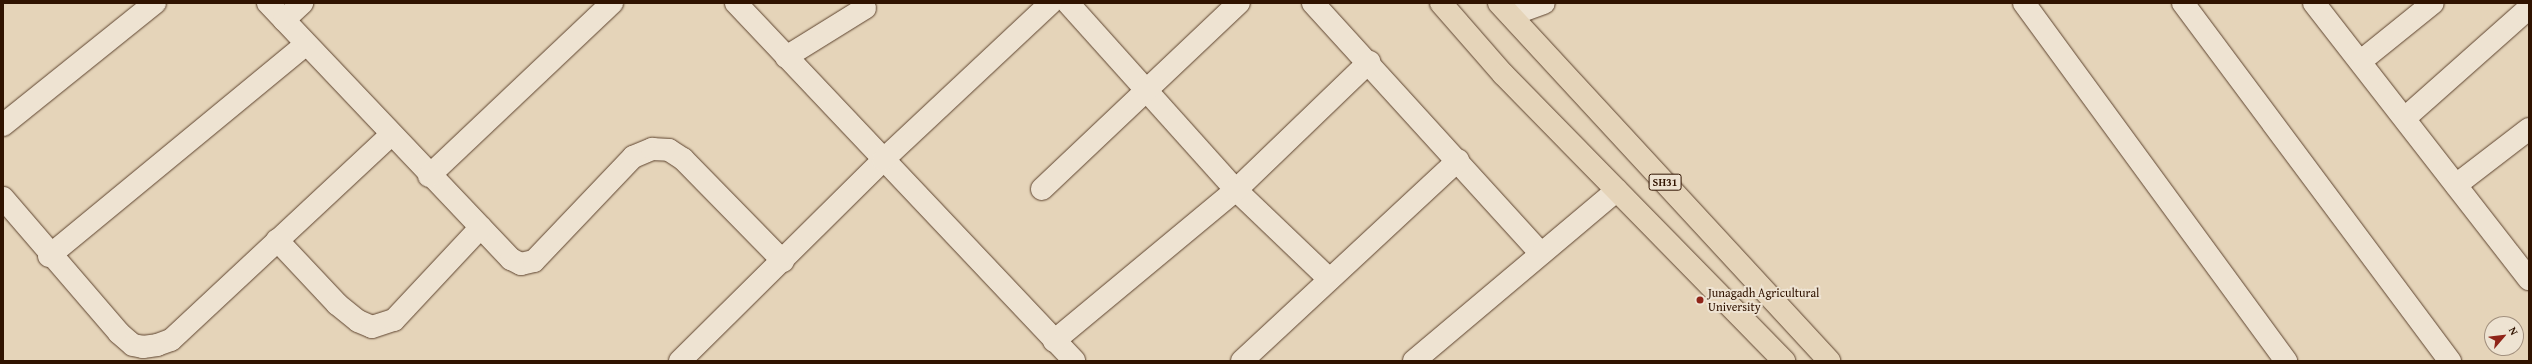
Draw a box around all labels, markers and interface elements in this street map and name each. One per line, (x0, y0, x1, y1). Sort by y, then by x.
road number: SH31 (1648, 173, 1682, 191)
place label: Junagadh Agricultural University (1708, 286, 1819, 314)
marker: Junagadh Agricultural University (1695, 295, 1705, 305)
north arrow (2484, 316, 2524, 356)
text: N (2505, 324, 2522, 338)

